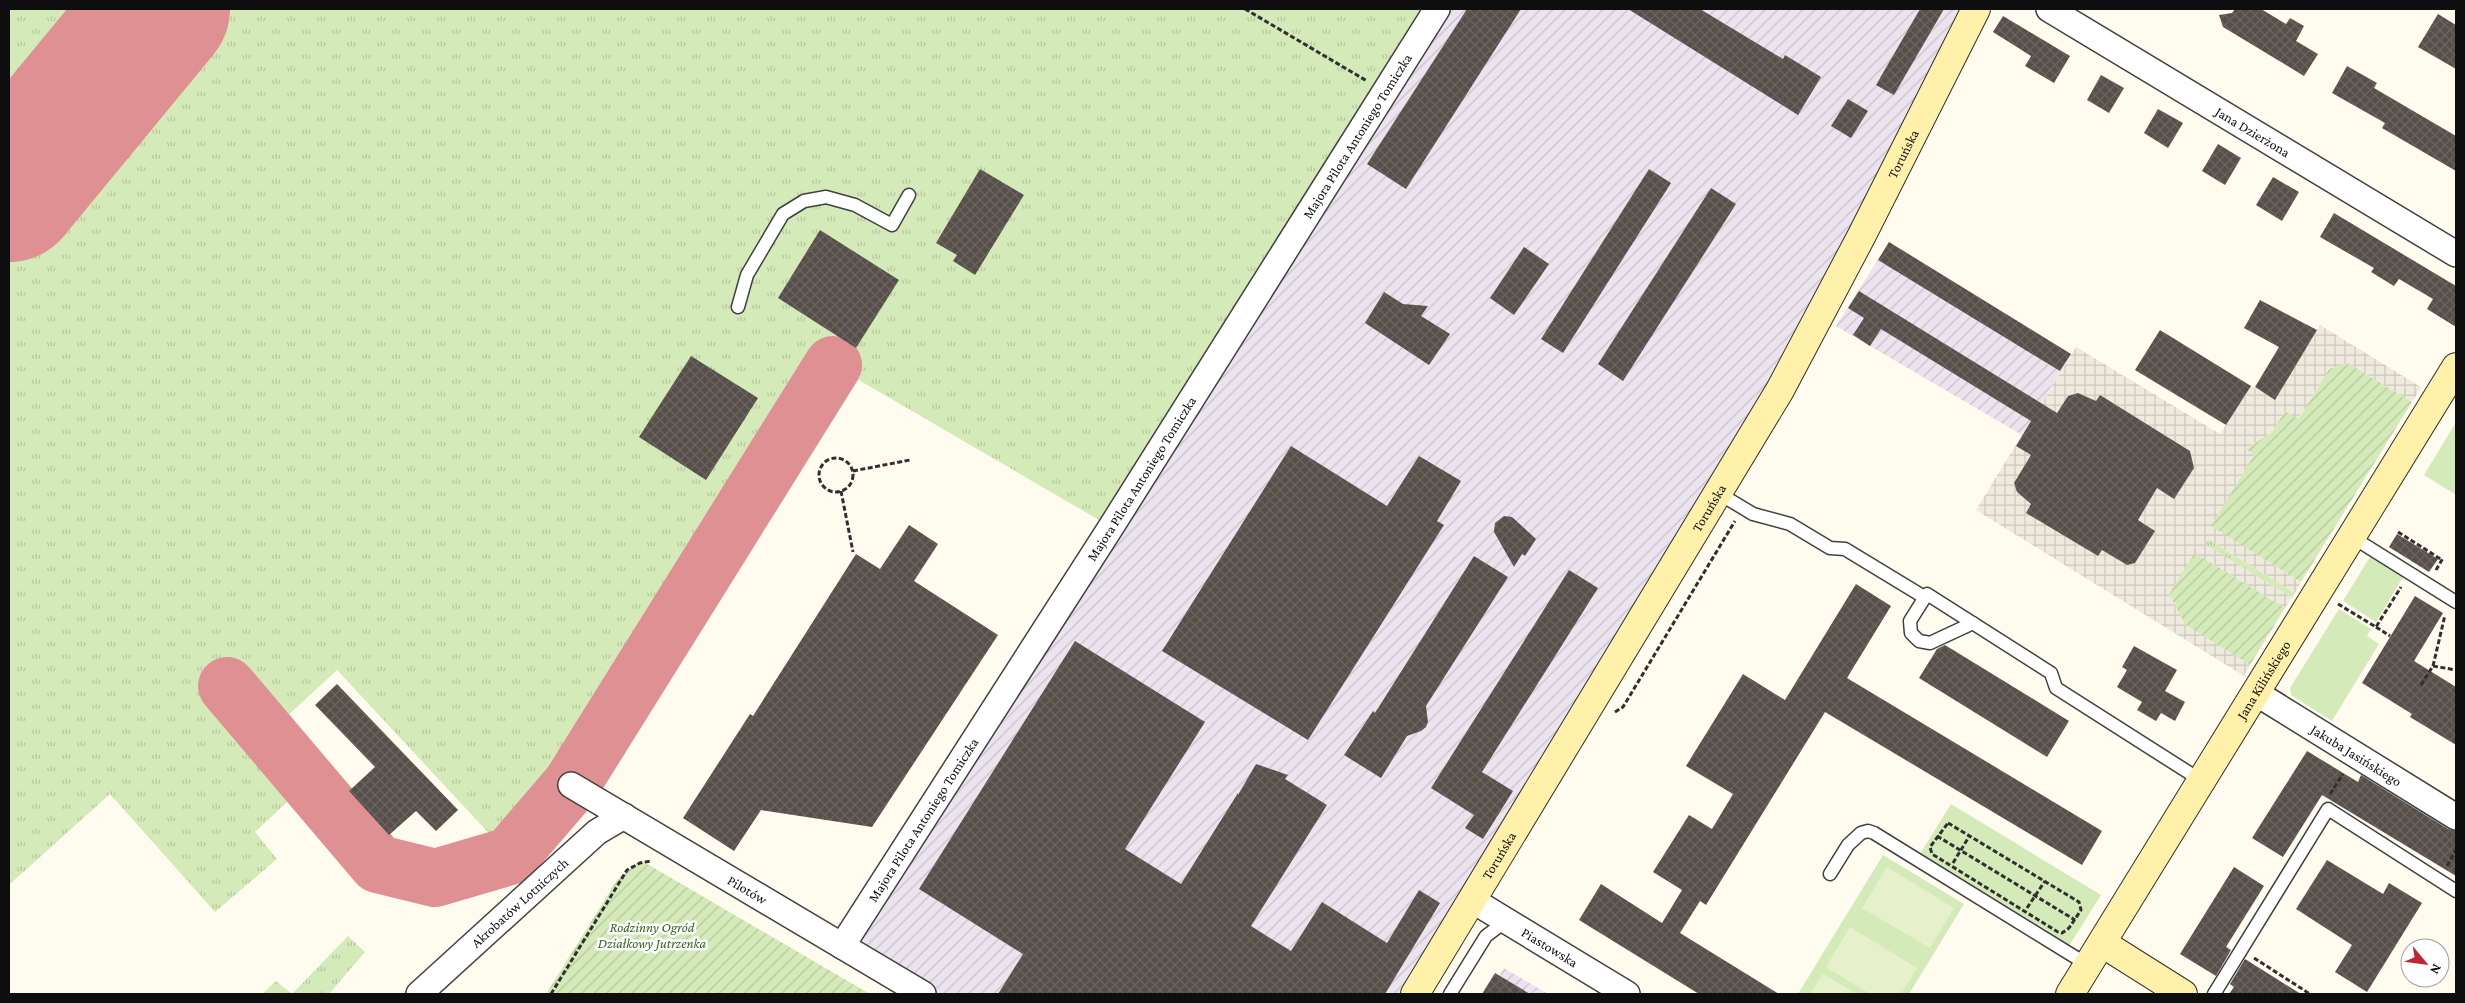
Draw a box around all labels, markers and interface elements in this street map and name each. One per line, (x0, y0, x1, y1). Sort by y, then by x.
street label: Majora Pilota Antoniego Tomiczka (1299, 50, 1415, 221)
street label: Jana Dzierżona (2211, 102, 2294, 161)
street label: Toruńska (1884, 126, 1922, 181)
street label: Majora Pilota Antoniego Tomiczka (1083, 393, 1200, 564)
street label: Toruńska (1688, 481, 1729, 535)
street label: Jana Kilińskiego (2232, 637, 2294, 724)
street label: Jakuba Jasińskiego (2306, 720, 2405, 789)
street label: Majora Pilota Antoniego Tomiczka (865, 734, 982, 905)
street label: Toruńska (1478, 828, 1520, 882)
street label: Akrobatów Lotniczych (468, 854, 572, 951)
street label: Pilotów (725, 872, 770, 908)
park label: Rodzinny Ogród Działkowy Jutrzenka (598, 919, 707, 951)
street label: Piastowska (1519, 924, 1581, 971)
north arrow (2400, 938, 2450, 988)
text: N (2427, 961, 2446, 978)

